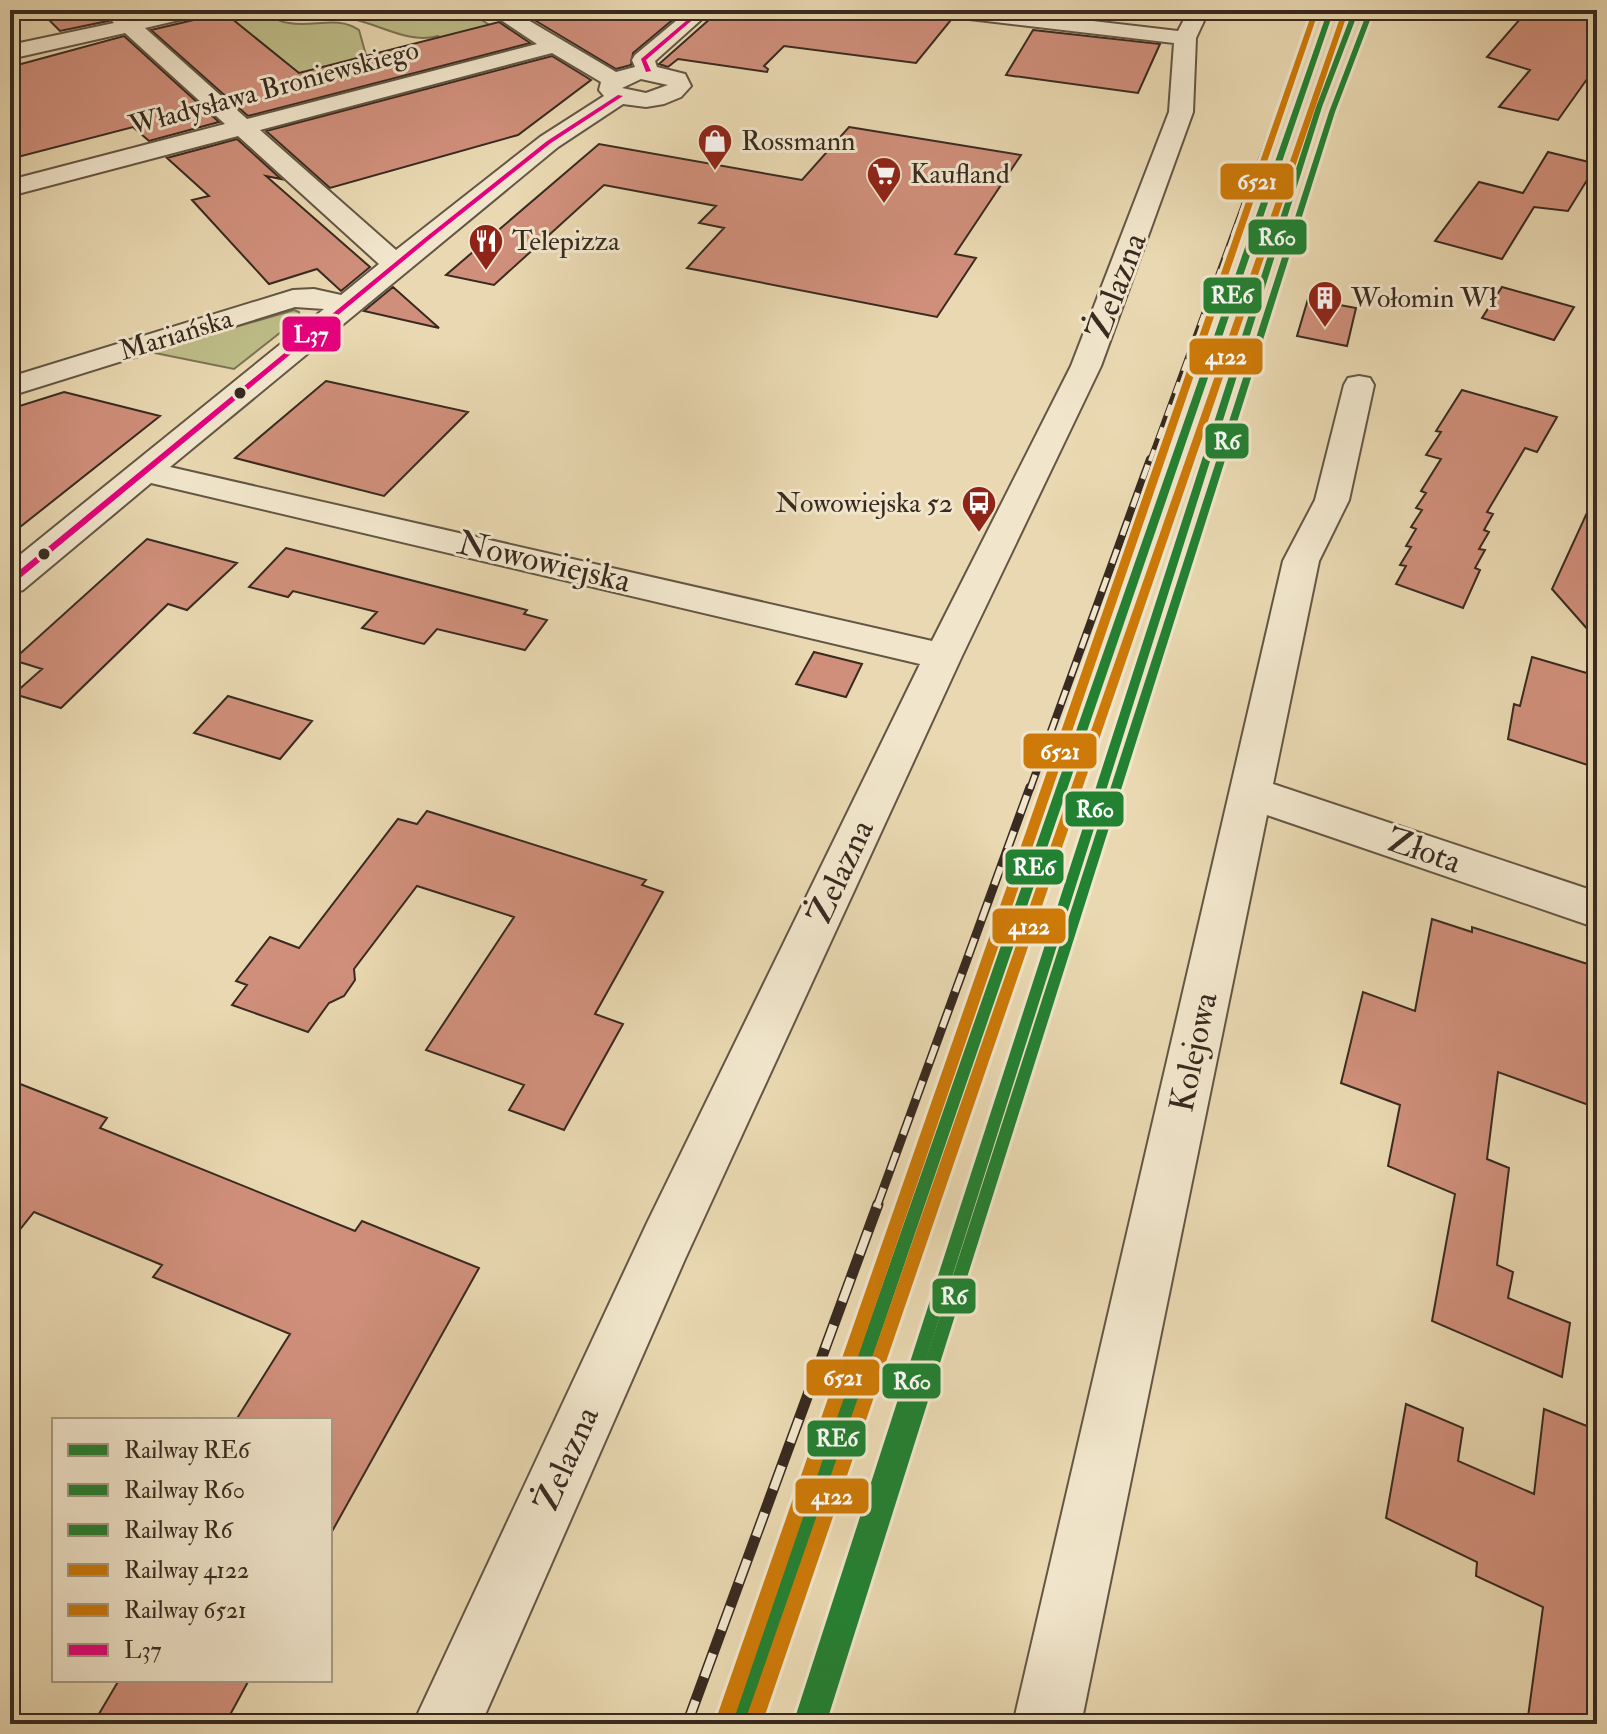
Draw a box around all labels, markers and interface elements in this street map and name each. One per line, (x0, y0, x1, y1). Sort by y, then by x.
street label: Władysława Broniewskiego (124, 32, 423, 144)
shop icon: Rossmann (696, 122, 734, 172)
place label: Rossmann (741, 124, 856, 159)
supermarket icon: Kaufland (865, 155, 903, 205)
place label: Kaufland (910, 157, 1010, 192)
line badge: 6521 (1219, 162, 1295, 201)
text: 6521 (1237, 168, 1277, 196)
line badge: R60 (1247, 218, 1308, 256)
restaurant icon: Telepizza (467, 222, 505, 272)
place label: Telepizza (512, 224, 620, 259)
text: R60 (1258, 224, 1296, 252)
street label: Żelazna (1076, 225, 1157, 345)
line badge: RE6 (1202, 276, 1263, 315)
building icon: Wołomin Wł (1306, 279, 1344, 329)
place label: Wołomin Wł (1350, 281, 1497, 316)
text: RE6 (1211, 282, 1255, 310)
street label: Mariańska (115, 301, 237, 369)
line badge: L37 (281, 315, 342, 353)
text: L37 (294, 321, 329, 349)
line badge: 4122 (1188, 337, 1264, 376)
text: 4122 (1204, 343, 1247, 371)
unlabelled marker (232, 385, 248, 401)
line badge: R6 (1204, 422, 1250, 460)
text: R6 (1214, 428, 1242, 456)
bus stop icon: Nowowiejska 52 (960, 484, 998, 534)
place label: Nowowiejska 52 (776, 486, 953, 521)
street label: Nowowiejska (453, 521, 636, 603)
unlabelled marker (36, 546, 52, 562)
line badge: 6521 (1022, 732, 1098, 770)
text: 6521 (1040, 738, 1080, 766)
line badge: R60 (1064, 790, 1125, 828)
text: R60 (1076, 796, 1114, 824)
street label: Żelazna (797, 812, 884, 931)
street label: Złota (1381, 818, 1468, 884)
line badge: RE6 (1004, 848, 1065, 886)
text: RE6 (1013, 854, 1057, 882)
line badge: 4122 (991, 907, 1067, 945)
text: 4122 (1007, 913, 1050, 941)
street label: Kolejowa (1160, 987, 1228, 1116)
line badge: R6 (931, 1277, 977, 1315)
text: R6 (941, 1283, 969, 1311)
line badge: 6521 (805, 1358, 881, 1397)
line badge: R60 (881, 1362, 942, 1400)
text: 6521 (823, 1364, 863, 1392)
text: R60 (893, 1368, 931, 1396)
street label: Żelazna (524, 1399, 610, 1518)
legend (52, 1418, 332, 1682)
line badge: RE6 (806, 1419, 867, 1458)
text: RE6 (816, 1425, 860, 1453)
text: Railway RE6 (124, 1435, 252, 1466)
text: Railway R60 (124, 1475, 245, 1506)
line badge: 4122 (794, 1477, 870, 1515)
text: 4122 (810, 1483, 853, 1511)
text: Railway R6 (124, 1515, 235, 1546)
text: Railway 4122 (124, 1555, 249, 1586)
text: Railway 6521 (124, 1595, 247, 1626)
text: L37 (124, 1635, 162, 1666)

